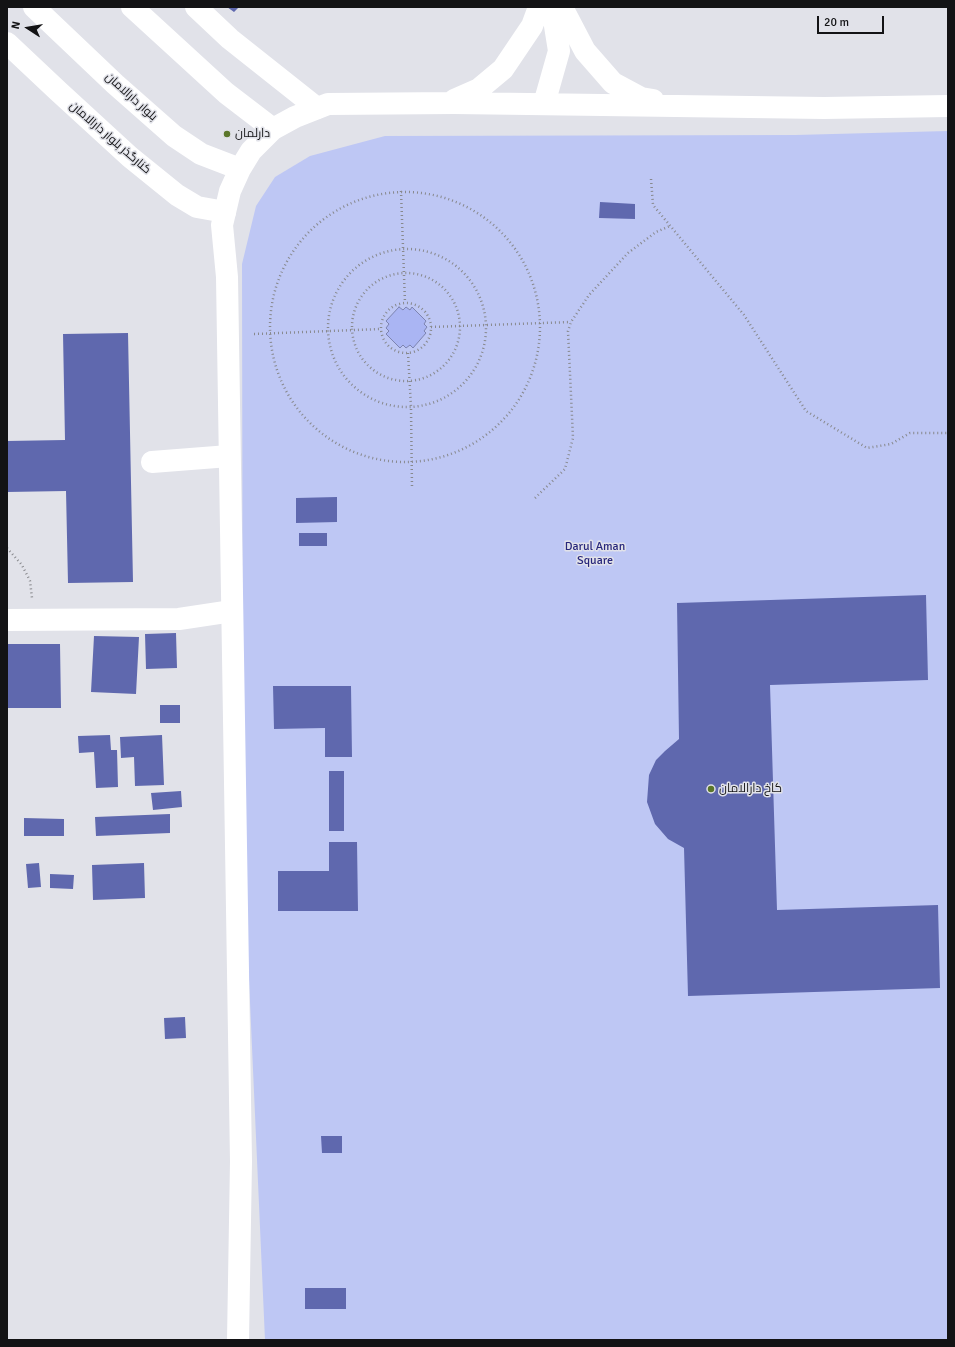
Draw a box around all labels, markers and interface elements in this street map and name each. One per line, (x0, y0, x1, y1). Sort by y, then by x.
north arrow (8, 8, 48, 48)
scale bar (819, 8, 886, 34)
text: 20 m (824, 15, 849, 30)
text: N (9, 20, 23, 30)
street label: بلوار دارالامان (102, 70, 160, 124)
street label: کنارگذر بلوار دارالامان (66, 99, 154, 177)
place label: دارلمان (235, 127, 270, 141)
marker: دارلمان (222, 129, 232, 139)
park label: Darul Aman Square (565, 540, 625, 568)
place label: کاخ دارالامان (719, 782, 782, 796)
marker: کاخ دارالامان (706, 784, 716, 794)

